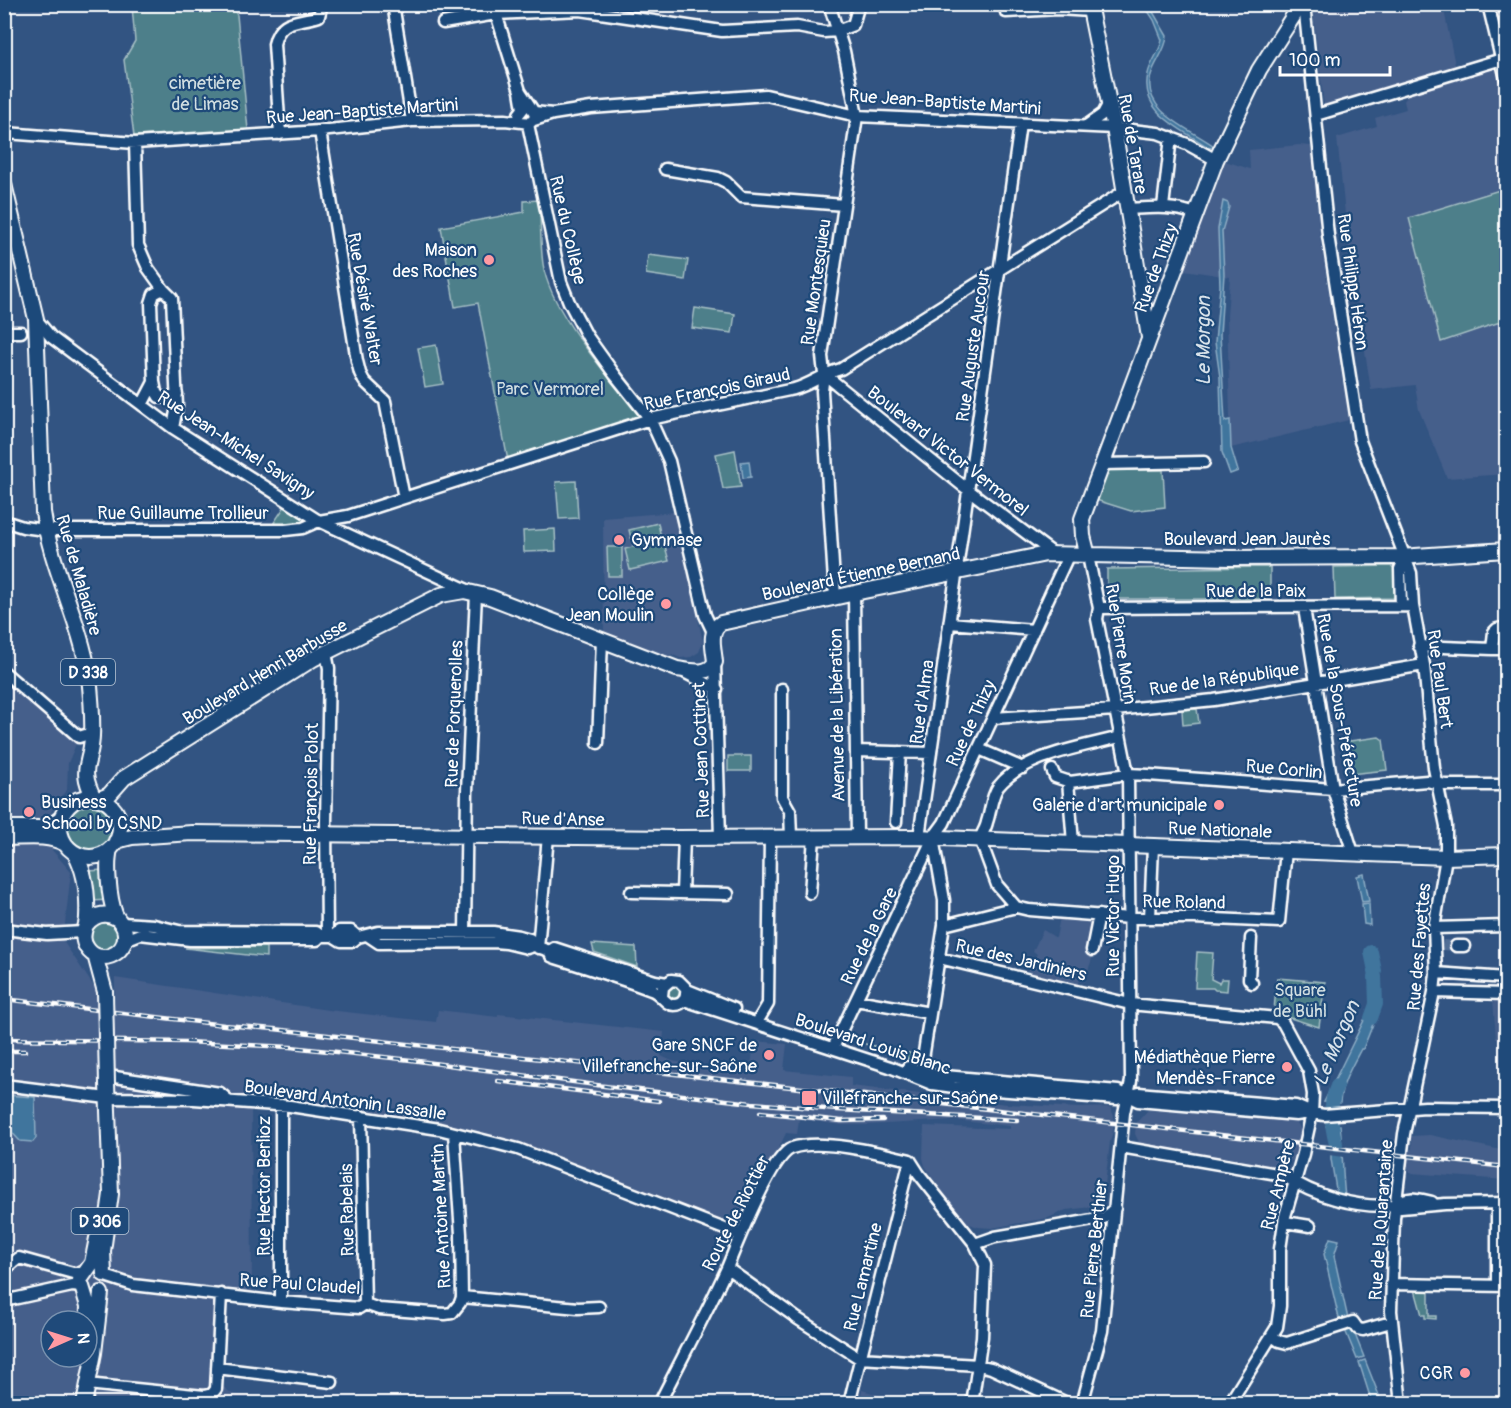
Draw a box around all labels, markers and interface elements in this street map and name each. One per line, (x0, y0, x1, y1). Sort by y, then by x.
scale bar (1280, 39, 1390, 77)
text: 100 m (1289, 49, 1341, 72)
park label: cimetière de Limas (169, 72, 241, 116)
street label: Rue Jean-Baptiste Martini (848, 84, 1042, 121)
street label: Rue de Tarare (1112, 92, 1153, 196)
street label: Rue Jean-Baptiste Martini (265, 93, 459, 130)
street label: Rue du Collège (544, 173, 591, 287)
street label: Rue Philippe Héron (1332, 212, 1373, 352)
street label: Rue Montesquieu (796, 217, 837, 347)
street label: Rue de Thizy (1130, 220, 1183, 316)
street label: Rue Désiré Walter (341, 231, 388, 368)
place label: Maison des Roches (393, 239, 477, 283)
marker: Maison des Roches (482, 253, 496, 267)
street label: Rue Auguste Aucour (951, 268, 996, 423)
water label: Le Morgon (1191, 294, 1216, 386)
street label: Rue François Giraud (642, 363, 792, 416)
park label: Parc Vermorel (496, 378, 604, 401)
street label: Boulevard Victor Vermorel (862, 381, 1033, 522)
street label: Rue Jean-Michel Savigny (153, 386, 319, 505)
street label: Rue Guillaume Trollieur (97, 502, 269, 525)
street label: Rue de Maladière (50, 512, 107, 638)
street label: Boulevard Jean Jaurès (1164, 528, 1330, 551)
place label: Gymnase (631, 529, 702, 552)
marker: Gymnase (612, 533, 626, 547)
street label: Boulevard Étienne Bernand (760, 542, 962, 607)
street label: Rue de la Paix (1206, 580, 1306, 603)
street label: Rue Pierre Morin (1100, 582, 1141, 706)
place label: Collège Jean Moulin (565, 583, 654, 627)
marker: Collège Jean Moulin (659, 597, 673, 611)
street label: Rue de la Sous-Préfecture (1311, 611, 1368, 809)
street label: Boulevard Henri Barbusse (179, 614, 352, 731)
street label: Avenue de la Libération (824, 628, 851, 802)
street label: Rue Paul Bert (1421, 628, 1458, 731)
street label: Rue de Porquerolles (440, 640, 469, 788)
street label: Rue d'Alma (905, 658, 940, 746)
street label: Rue de la République (1148, 658, 1300, 701)
road number: D 338 (61, 659, 115, 685)
street label: Rue de Thizy (941, 676, 1002, 770)
street label: Rue Jean Cottinet (688, 681, 715, 818)
street label: Rue François Polot (299, 722, 324, 865)
street label: Rue Corlin (1245, 755, 1323, 784)
place label: Business School by CSND (41, 791, 162, 835)
place label: Galerie d'art municipale (1032, 794, 1207, 817)
marker: Galerie d'art municipale (1212, 798, 1226, 812)
marker: Business School by CSND (22, 805, 36, 819)
street label: Rue d'Anse (521, 807, 605, 832)
street label: Rue Nationale (1168, 817, 1272, 844)
street label: Rue Victor Hugo (1102, 855, 1125, 977)
street label: Rue des Fayettes (1402, 882, 1437, 1012)
street label: Rue de la Gare (836, 884, 903, 989)
street label: Rue Roland (1142, 890, 1226, 915)
street label: Rue des Jardiniers (953, 934, 1089, 987)
park label: Square de Bühl (1273, 979, 1327, 1023)
water label: Le Morgon (1307, 995, 1366, 1089)
street label: Boulevard Louis Blanc (792, 1008, 954, 1081)
place label: Gare SNCF de Villefranche-sur-Saône (581, 1034, 757, 1078)
place label: Médiathèque Pierre Mendès-France (1134, 1046, 1275, 1090)
marker: Gare SNCF de Villefranche-sur-Saône (762, 1048, 776, 1062)
marker: Médiathèque Pierre Mendès-France (1280, 1060, 1294, 1074)
street label: Boulevard Antonin Lassalle (243, 1075, 447, 1126)
place label: Villefranche-sur-Saône (822, 1087, 998, 1110)
marker: Villefranche-sur-Saône (800, 1089, 818, 1107)
street label: Rue Hector Berlioz (253, 1116, 276, 1256)
street label: Rue Ampère (1256, 1137, 1301, 1233)
street label: Rue de la Quarantaine (1364, 1139, 1399, 1301)
street label: Rue Antoine Martin (426, 1143, 457, 1289)
street label: Route de Riottier (697, 1151, 776, 1275)
street label: Rue Rabelais (335, 1163, 360, 1257)
street label: Rue Pierre Berthier (1076, 1178, 1113, 1320)
road number: D 306 (72, 1208, 128, 1234)
street label: Rue Lamartine (839, 1220, 888, 1334)
street label: Rue Paul Claudel (239, 1269, 361, 1300)
north arrow (39, 1309, 99, 1369)
text: N (73, 1332, 93, 1344)
place label: CGR (1420, 1362, 1453, 1385)
marker: CGR (1458, 1366, 1472, 1380)

